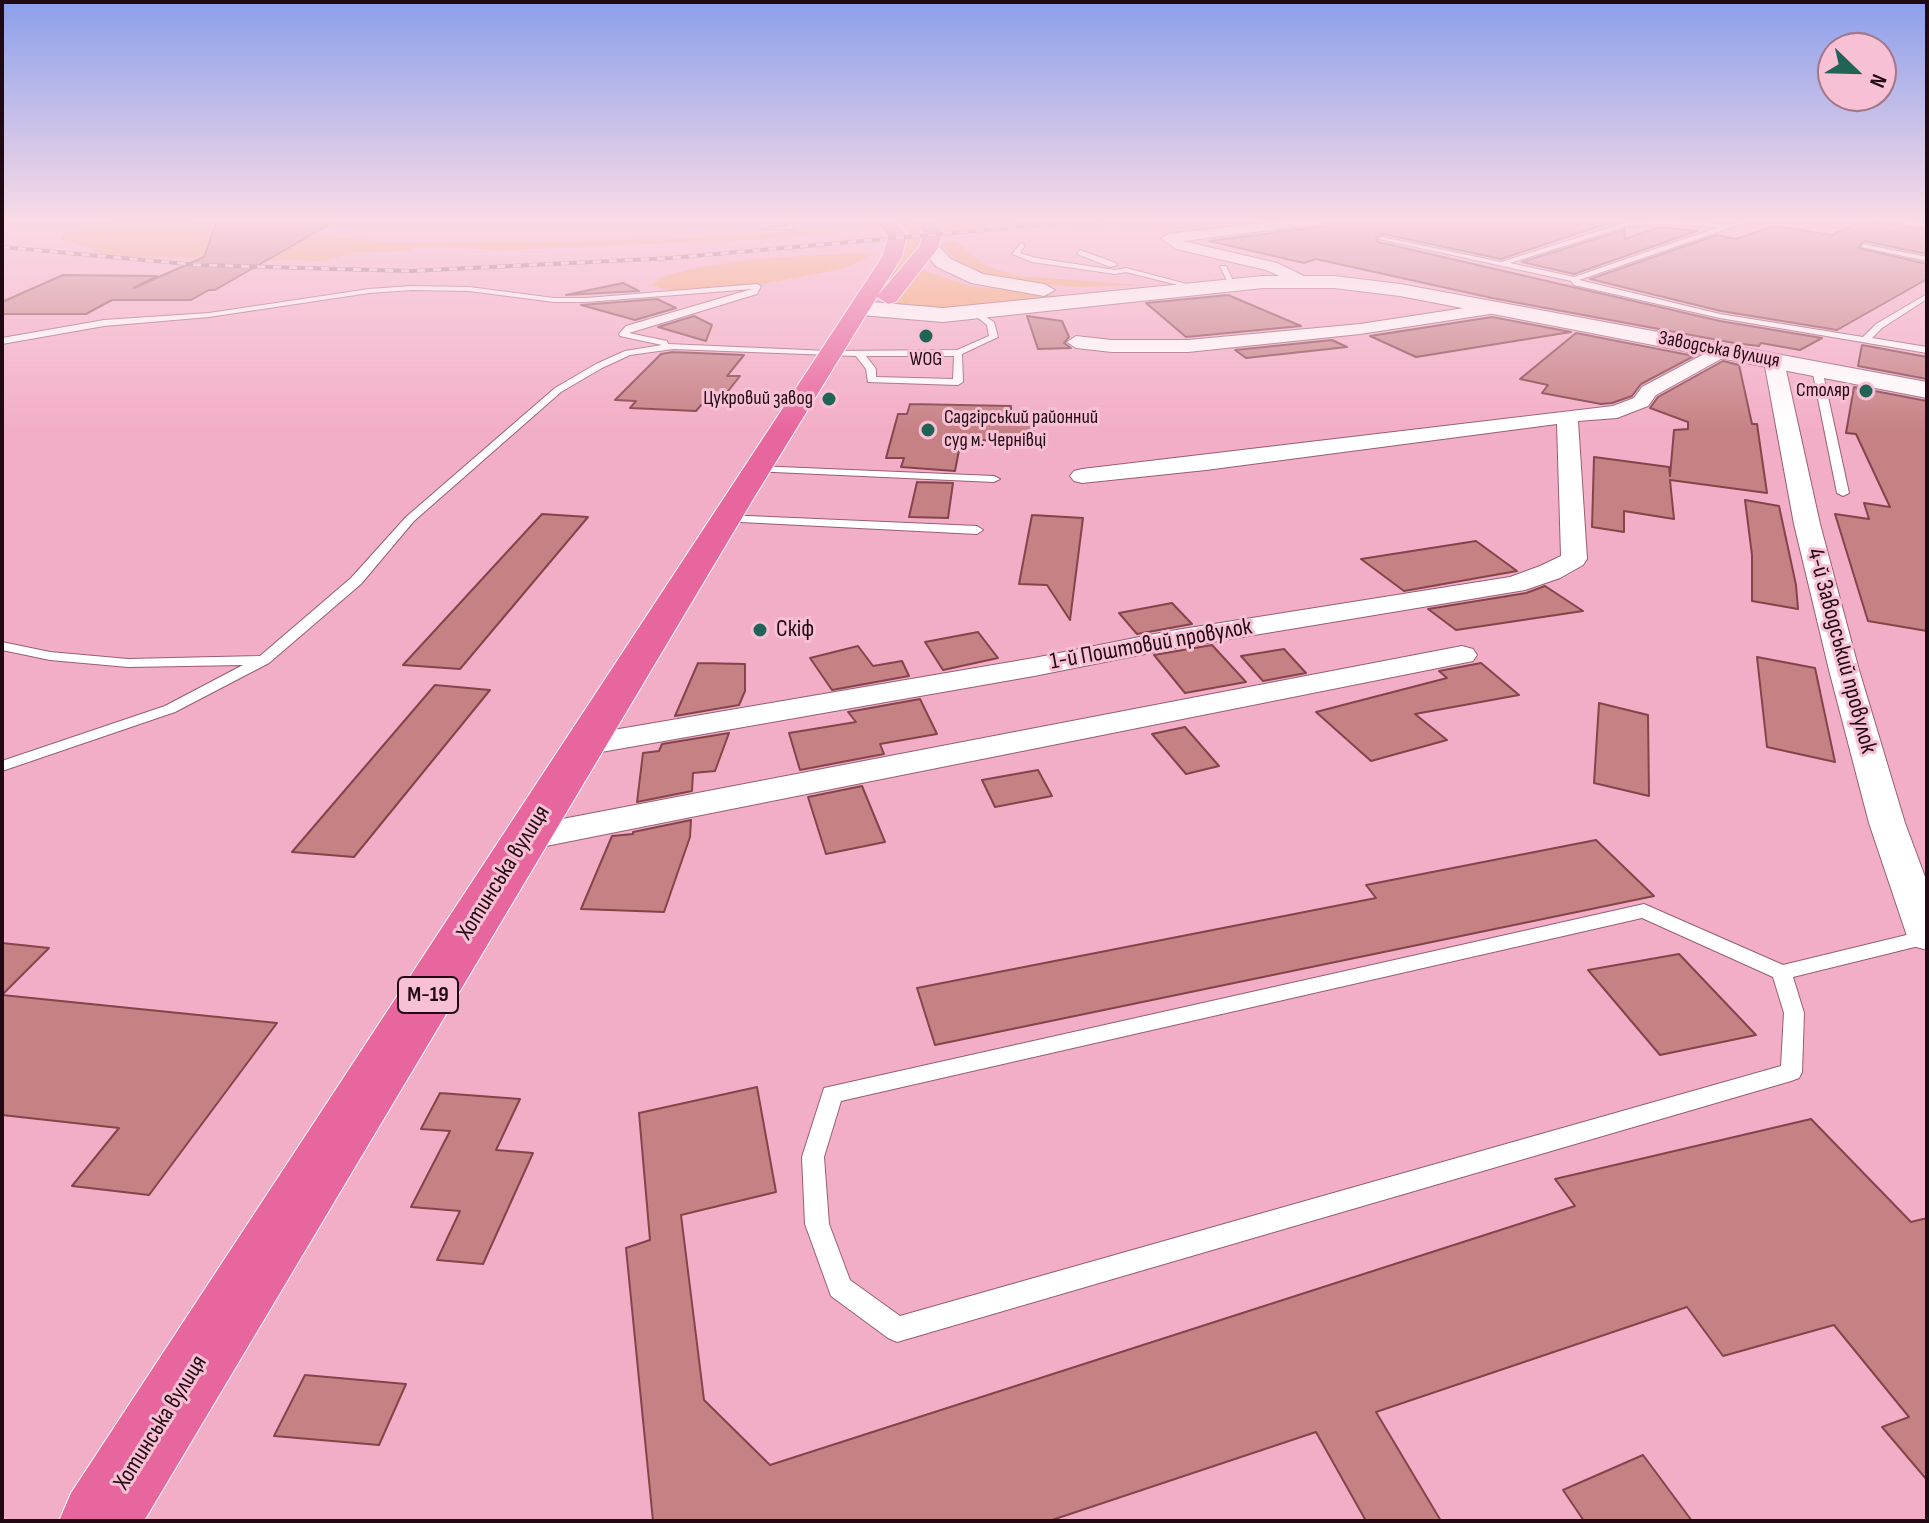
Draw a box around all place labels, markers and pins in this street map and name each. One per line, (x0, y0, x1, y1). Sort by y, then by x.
marker: WOG (917, 327, 935, 345)
place label: WOG (910, 348, 942, 372)
place label: Столяр (1796, 379, 1850, 403)
marker: Столяр (1857, 382, 1875, 400)
place label: Цукровий завод (703, 387, 813, 411)
marker: Цукровий завод (820, 390, 838, 408)
place label: Садгірський районний суд м. Чернівці (944, 406, 1098, 453)
marker: Садгірський районний суд м. Чернівці (919, 421, 937, 439)
place label: Скіф (776, 616, 814, 644)
marker: Скіф (751, 621, 769, 639)

